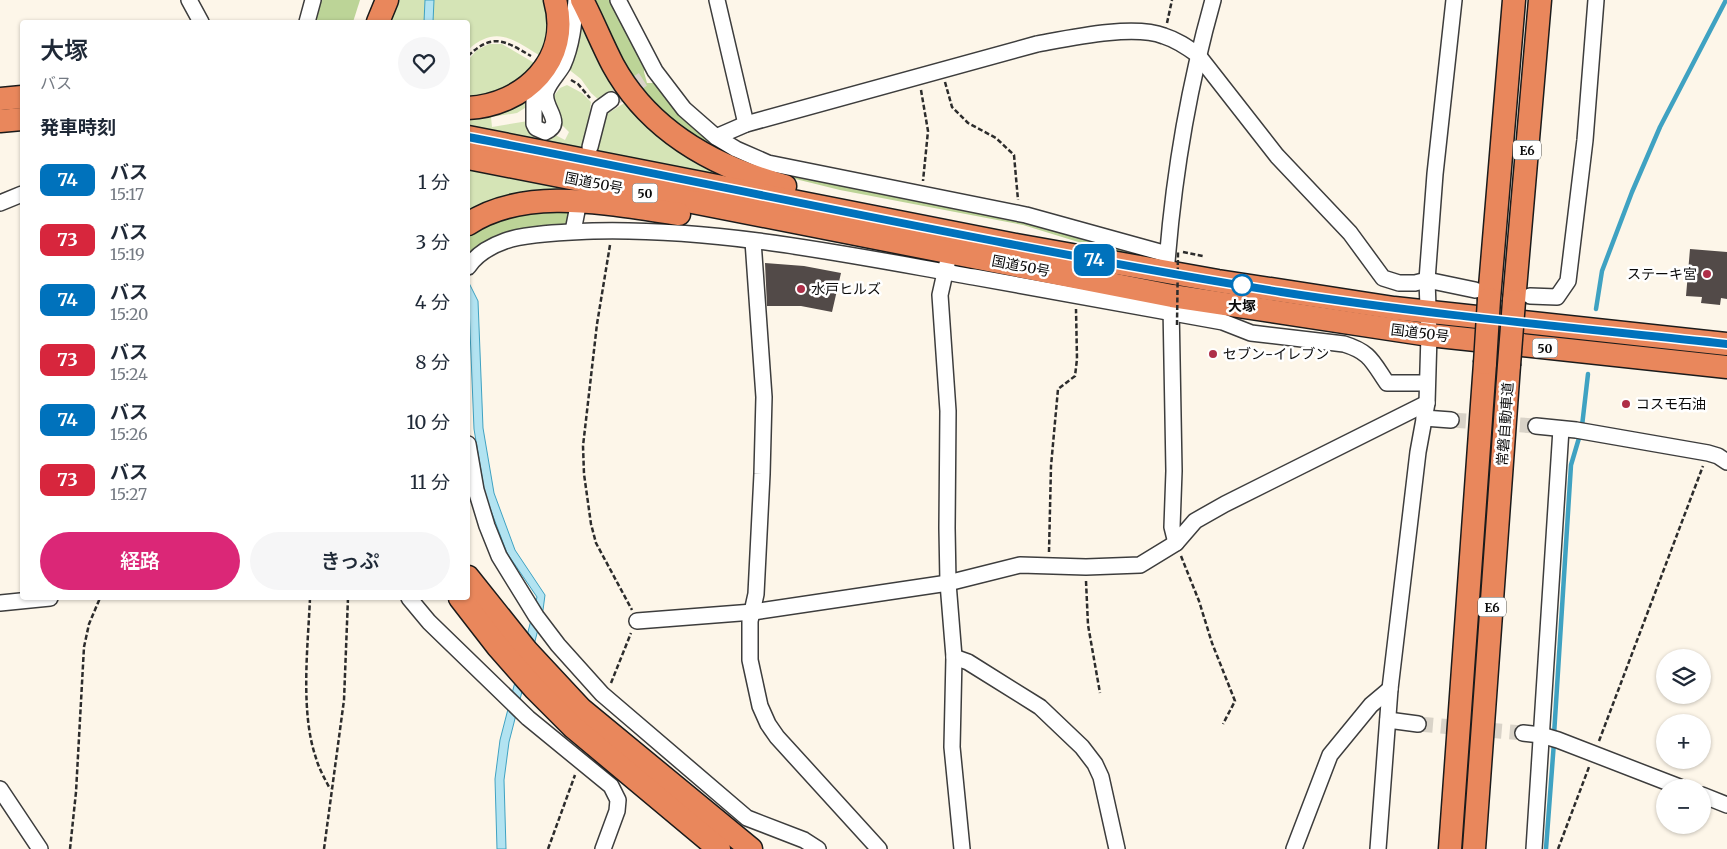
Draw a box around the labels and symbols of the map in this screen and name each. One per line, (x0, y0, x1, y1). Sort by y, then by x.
road number: E6 (1513, 140, 1541, 160)
street label: 国道50号 (563, 169, 625, 197)
road number: 50 (632, 184, 658, 202)
line badge: 74 (1072, 244, 1116, 276)
street label: 国道50号 (990, 252, 1052, 280)
place label: ステーキ宮 (1627, 265, 1697, 283)
marker: ステーキ宮 (1701, 268, 1713, 280)
marker: 大塚 (1231, 274, 1253, 296)
place label: 水戸ヒルズ (811, 280, 881, 298)
marker: 水戸ヒルズ (795, 283, 807, 295)
place label: 大塚 (1228, 297, 1256, 315)
street label: 国道50号 (1390, 320, 1450, 346)
road number: 50 (1532, 338, 1558, 358)
place label: セブン-イレブン (1223, 345, 1329, 363)
marker: セブン-イレブン (1207, 348, 1219, 360)
street label: 常磐自動車道 (1493, 381, 1517, 467)
place label: コスモ石油 (1636, 395, 1706, 413)
marker: コスモ石油 (1620, 398, 1632, 410)
road number: E6 (1478, 598, 1506, 616)

